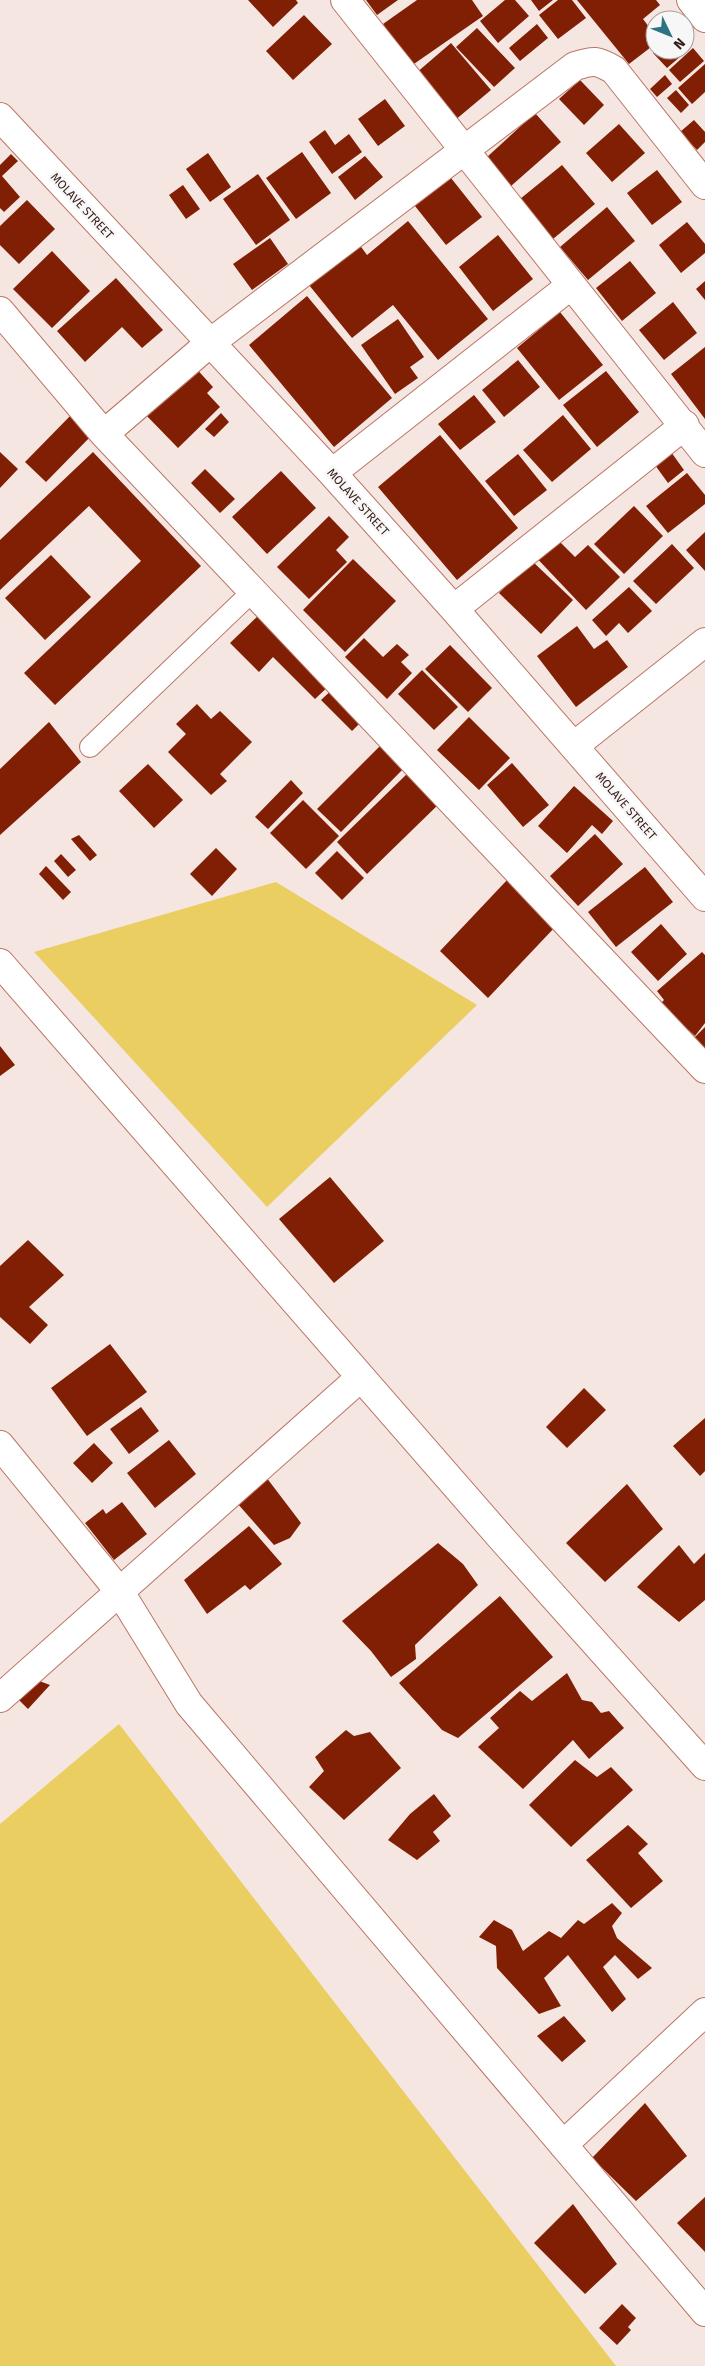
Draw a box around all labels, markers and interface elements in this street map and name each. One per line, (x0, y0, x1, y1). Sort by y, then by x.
north arrow (645, 10, 695, 60)
text: N (670, 34, 689, 53)
street label: MOLAVE STREET (48, 170, 117, 243)
street label: MOLAVE STREET (324, 466, 392, 539)
street label: MOLAVE STREET (593, 769, 660, 843)

